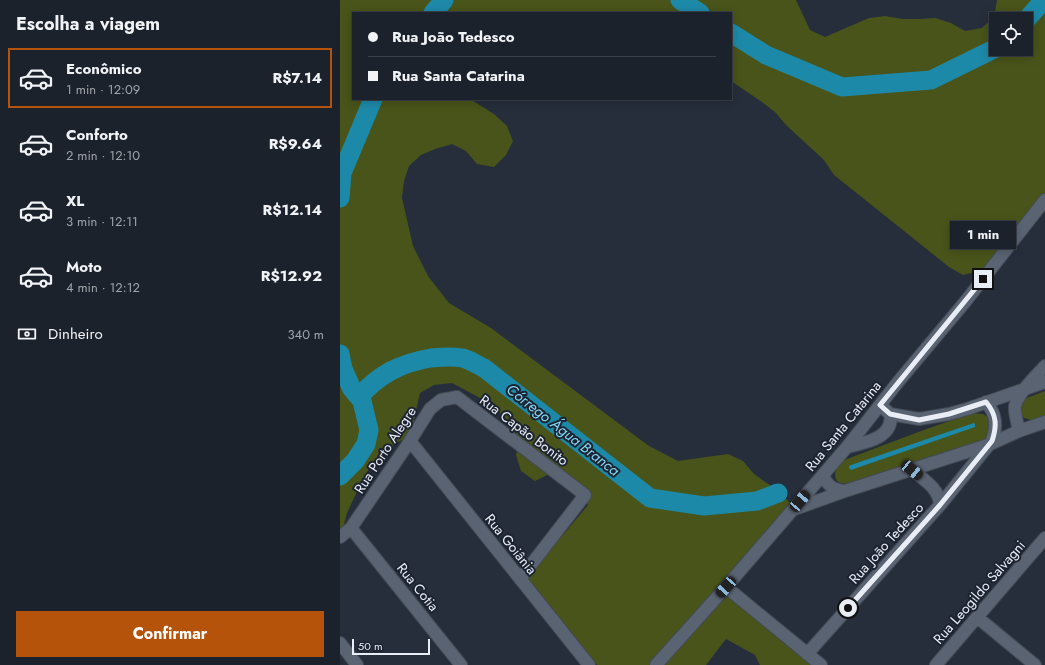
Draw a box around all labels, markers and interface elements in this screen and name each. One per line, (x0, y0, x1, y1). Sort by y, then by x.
text: Escolha a viagem (16, 11, 160, 37)
map controls (989, 12, 1033, 56)
button: locate (989, 12, 1033, 56)
text: Rua João Tedesco (392, 26, 515, 48)
text: Econômico (66, 58, 141, 80)
icon: car (18, 60, 54, 96)
text: Rua Santa Catarina (392, 65, 525, 87)
text: R$7.14 (272, 67, 322, 89)
text: 1 min · 12:09 (66, 80, 140, 99)
text: Conforto (66, 124, 128, 146)
icon: car (18, 126, 54, 162)
text: R$9.64 (269, 133, 322, 155)
text: 2 min · 12:10 (66, 146, 140, 165)
text: XL (66, 190, 84, 212)
icon: car (18, 192, 54, 228)
text: R$12.14 (263, 199, 322, 221)
text: 3 min · 12:11 (66, 212, 138, 231)
callout: 1 min (950, 221, 1016, 249)
text: 1 min (967, 225, 999, 244)
text: Moto (66, 256, 102, 278)
icon: car (18, 258, 54, 294)
text: R$12.92 (261, 265, 322, 287)
route end (974, 270, 992, 288)
text: 4 min · 12:12 (66, 278, 140, 297)
icon: cash (16, 323, 38, 345)
text: Dinheiro (48, 323, 103, 345)
text: 340 m (287, 325, 324, 344)
street label: Rua Santa Catarina (800, 377, 886, 475)
water label: Córrego Água Branca (502, 379, 625, 482)
street label: Rua Capão Bonito (475, 390, 573, 470)
street label: Rua Porto Alegre (349, 402, 421, 498)
car (899, 458, 925, 482)
car (788, 488, 812, 514)
street label: Rua João Tedesco (844, 498, 928, 588)
street label: Rua Goiânia (480, 509, 542, 579)
street label: Rua Leogildo Salvagni (928, 536, 1030, 648)
street label: Rua Cotia (392, 559, 444, 615)
car (714, 574, 738, 600)
route start (839, 599, 857, 617)
button: Confirmar (16, 611, 324, 657)
scale bar (352, 637, 430, 656)
text: 50 m (358, 638, 383, 654)

